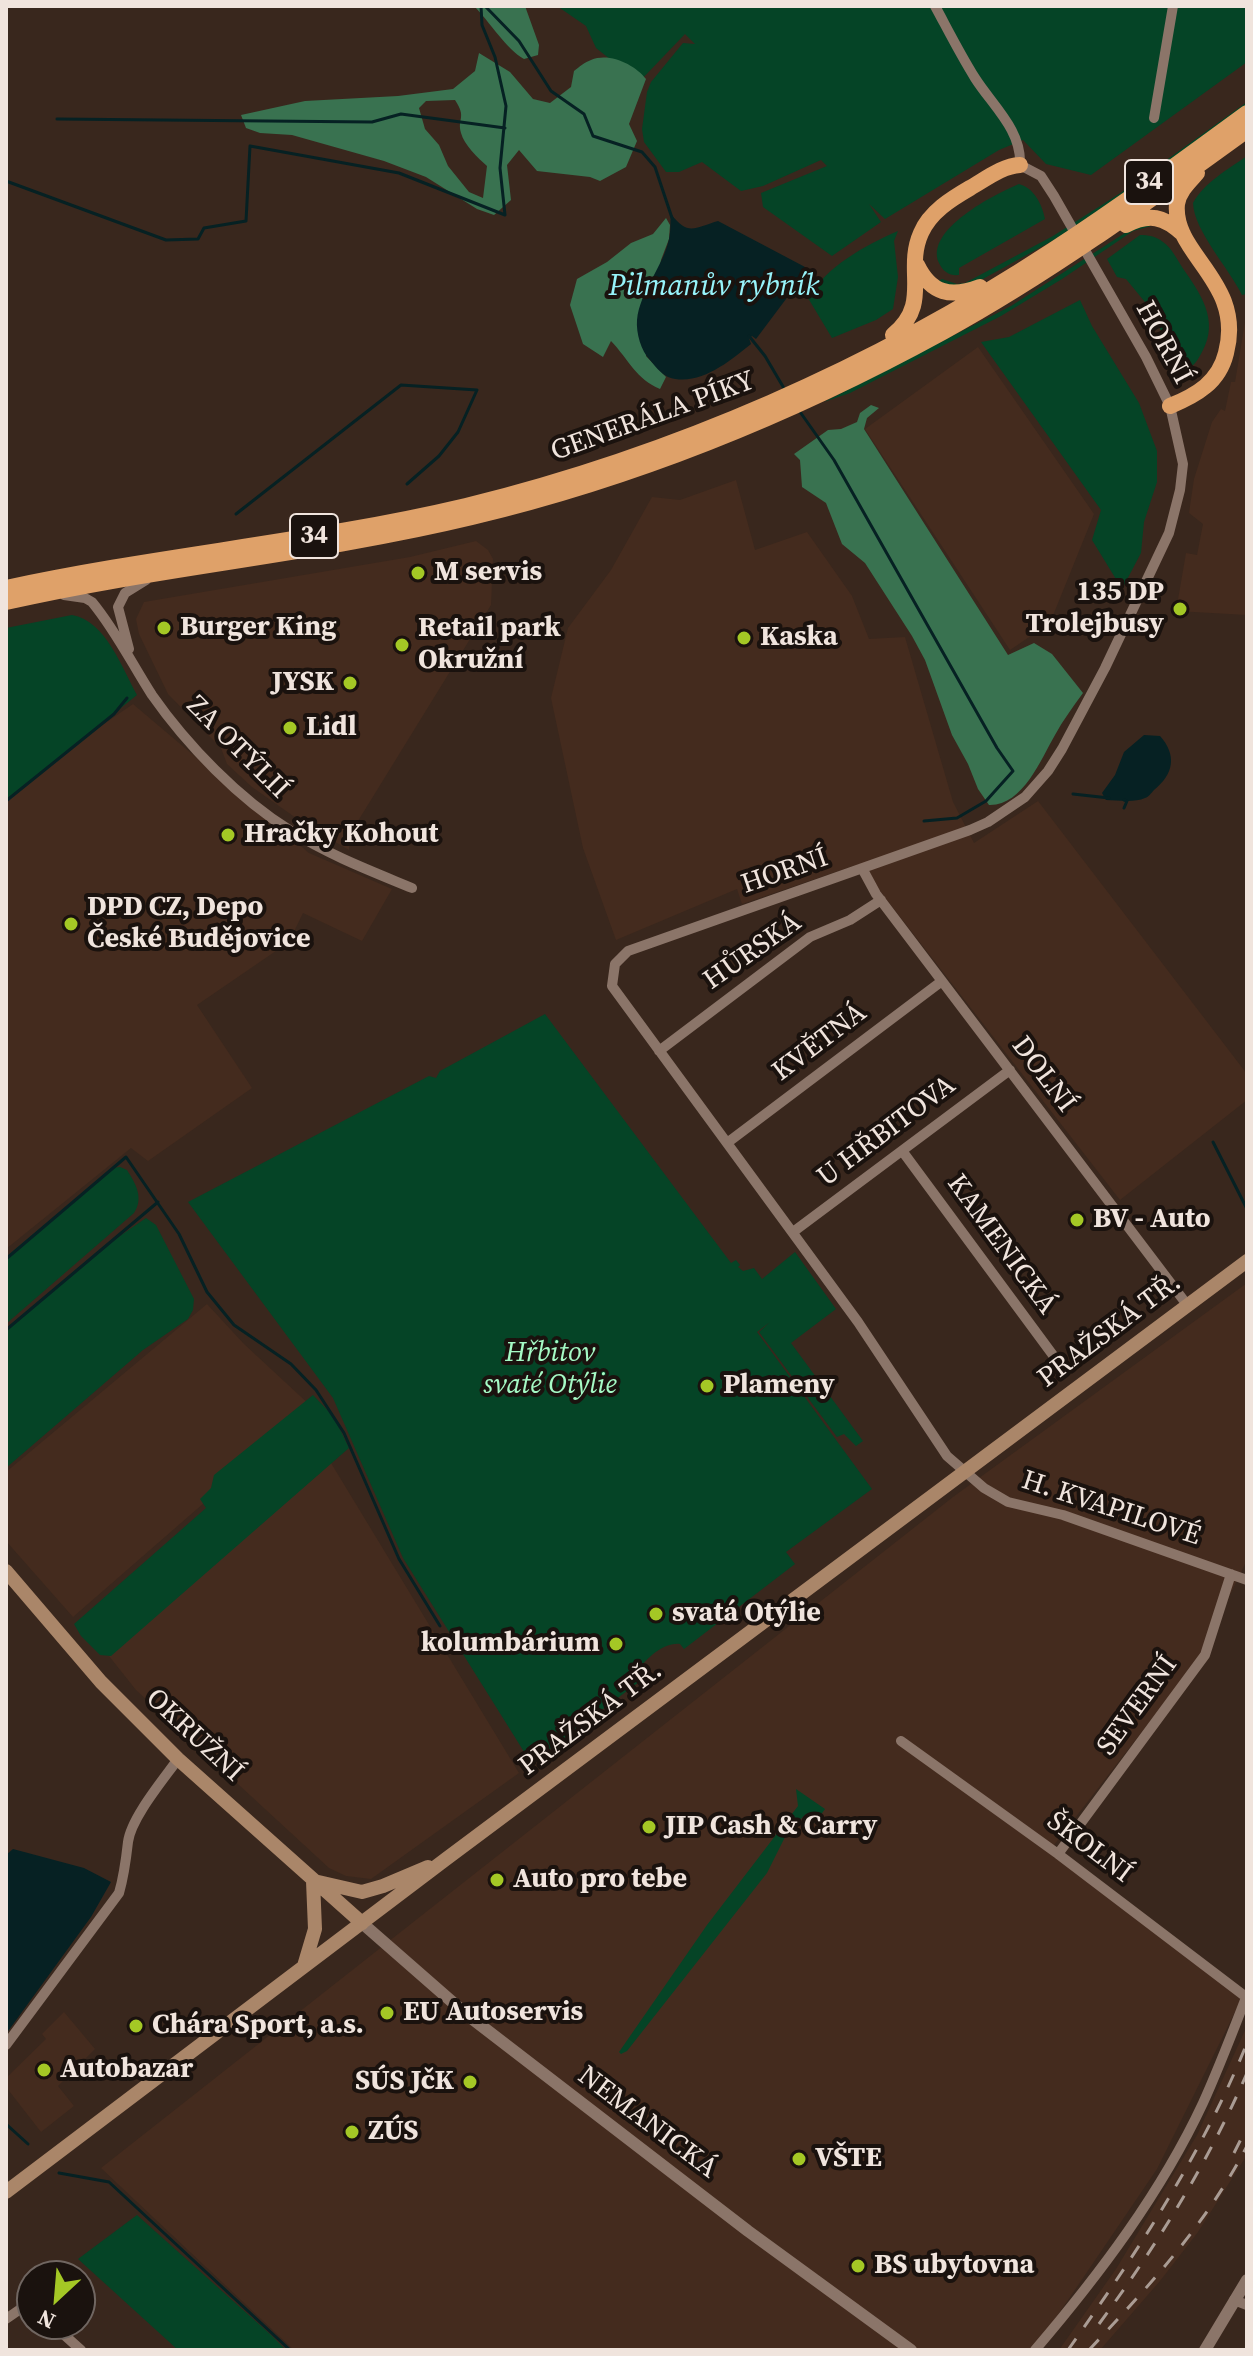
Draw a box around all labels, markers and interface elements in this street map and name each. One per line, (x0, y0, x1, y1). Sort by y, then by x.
road number: 34 (1125, 160, 1173, 204)
water label: Pilmanův rybník (608, 269, 820, 305)
street label: HORNÍ (1127, 296, 1199, 390)
street label: GENERÁLA PÍKY (547, 365, 759, 469)
road number: 34 (290, 514, 338, 558)
place label: M servis (434, 556, 542, 590)
marker: M servis (409, 564, 427, 582)
place label: 135 DP Trolejbusy (1025, 576, 1164, 642)
marker: 135 DP Trolejbusy (1171, 600, 1189, 618)
place label: Burger King (180, 611, 337, 645)
place label: Retail park Okružní (418, 612, 561, 678)
marker: Burger King (155, 619, 173, 637)
place label: Kaska (760, 621, 838, 655)
marker: Kaska (735, 629, 753, 647)
marker: Retail park Okružní (393, 636, 411, 654)
place label: JYSK (272, 666, 334, 700)
marker: JYSK (341, 674, 359, 692)
street label: ZA OTÝLIÍ (179, 690, 295, 806)
place label: Lidl (306, 711, 357, 745)
marker: Lidl (281, 719, 299, 737)
place label: Hračky Kohout (244, 818, 438, 852)
marker: Hračky Kohout (219, 826, 237, 844)
street label: HORNÍ (737, 842, 833, 902)
place label: DPD CZ, Depo České Budějovice (87, 891, 311, 957)
street label: HŮRSKÁ (698, 906, 808, 998)
marker: DPD CZ, Depo České Budějovice (62, 915, 80, 933)
street label: KVĚTNÁ (766, 997, 874, 1089)
street label: DOLNÍ (1004, 1030, 1082, 1120)
street label: U HŘBITOVA (811, 1069, 963, 1195)
street label: KAMENICKÁ (939, 1169, 1063, 1321)
place label: BV - Auto (1093, 1203, 1211, 1237)
marker: BV - Auto (1068, 1211, 1086, 1229)
street label: PRAŽSKÁ TŘ. (1032, 1266, 1188, 1396)
park label: Hřbitov svaté Otýlie (483, 1337, 617, 1403)
place label: Plameny (723, 1369, 835, 1403)
marker: Plameny (698, 1377, 716, 1395)
street label: H. KVAPILOVÉ (1017, 1464, 1205, 1554)
place label: svatá Otýlie (672, 1597, 821, 1631)
marker: svatá Otýlie (647, 1605, 665, 1623)
place label: kolumbárium (421, 1627, 600, 1661)
marker: kolumbárium (607, 1635, 625, 1653)
street label: SEVERNÍ (1091, 1650, 1185, 1762)
street label: PRAŽSKÁ TŘ. (513, 1654, 669, 1784)
street label: OKRUŽNÍ (138, 1682, 250, 1790)
street label: ŠKOLNÍ (1040, 1805, 1138, 1891)
place label: JIP Cash & Carry (665, 1810, 878, 1844)
marker: JIP Cash & Carry (640, 1818, 658, 1836)
place label: Auto pro tebe (513, 1863, 687, 1897)
marker: Auto pro tebe (488, 1871, 506, 1889)
place label: EU Autoservis (403, 1996, 583, 2030)
marker: EU Autoservis (378, 2004, 396, 2022)
place label: Chára Sport, a.s. (152, 2009, 364, 2043)
marker: Chára Sport, a.s. (127, 2017, 145, 2035)
place label: Autobazar (60, 2053, 193, 2087)
street label: NEMANICKÁ (571, 2060, 723, 2186)
marker: Autobazar (35, 2061, 53, 2079)
place label: SÚS JčK (355, 2065, 454, 2099)
marker: SÚS JčK (461, 2073, 479, 2091)
place label: ZÚS (368, 2115, 418, 2149)
marker: ZÚS (343, 2123, 361, 2141)
place label: VŠTE (815, 2142, 882, 2176)
marker: VŠTE (790, 2150, 808, 2168)
place label: BS ubytovna (874, 2249, 1034, 2283)
marker: BS ubytovna (849, 2257, 867, 2275)
north arrow (16, 2260, 96, 2340)
text: N (33, 2303, 60, 2337)

